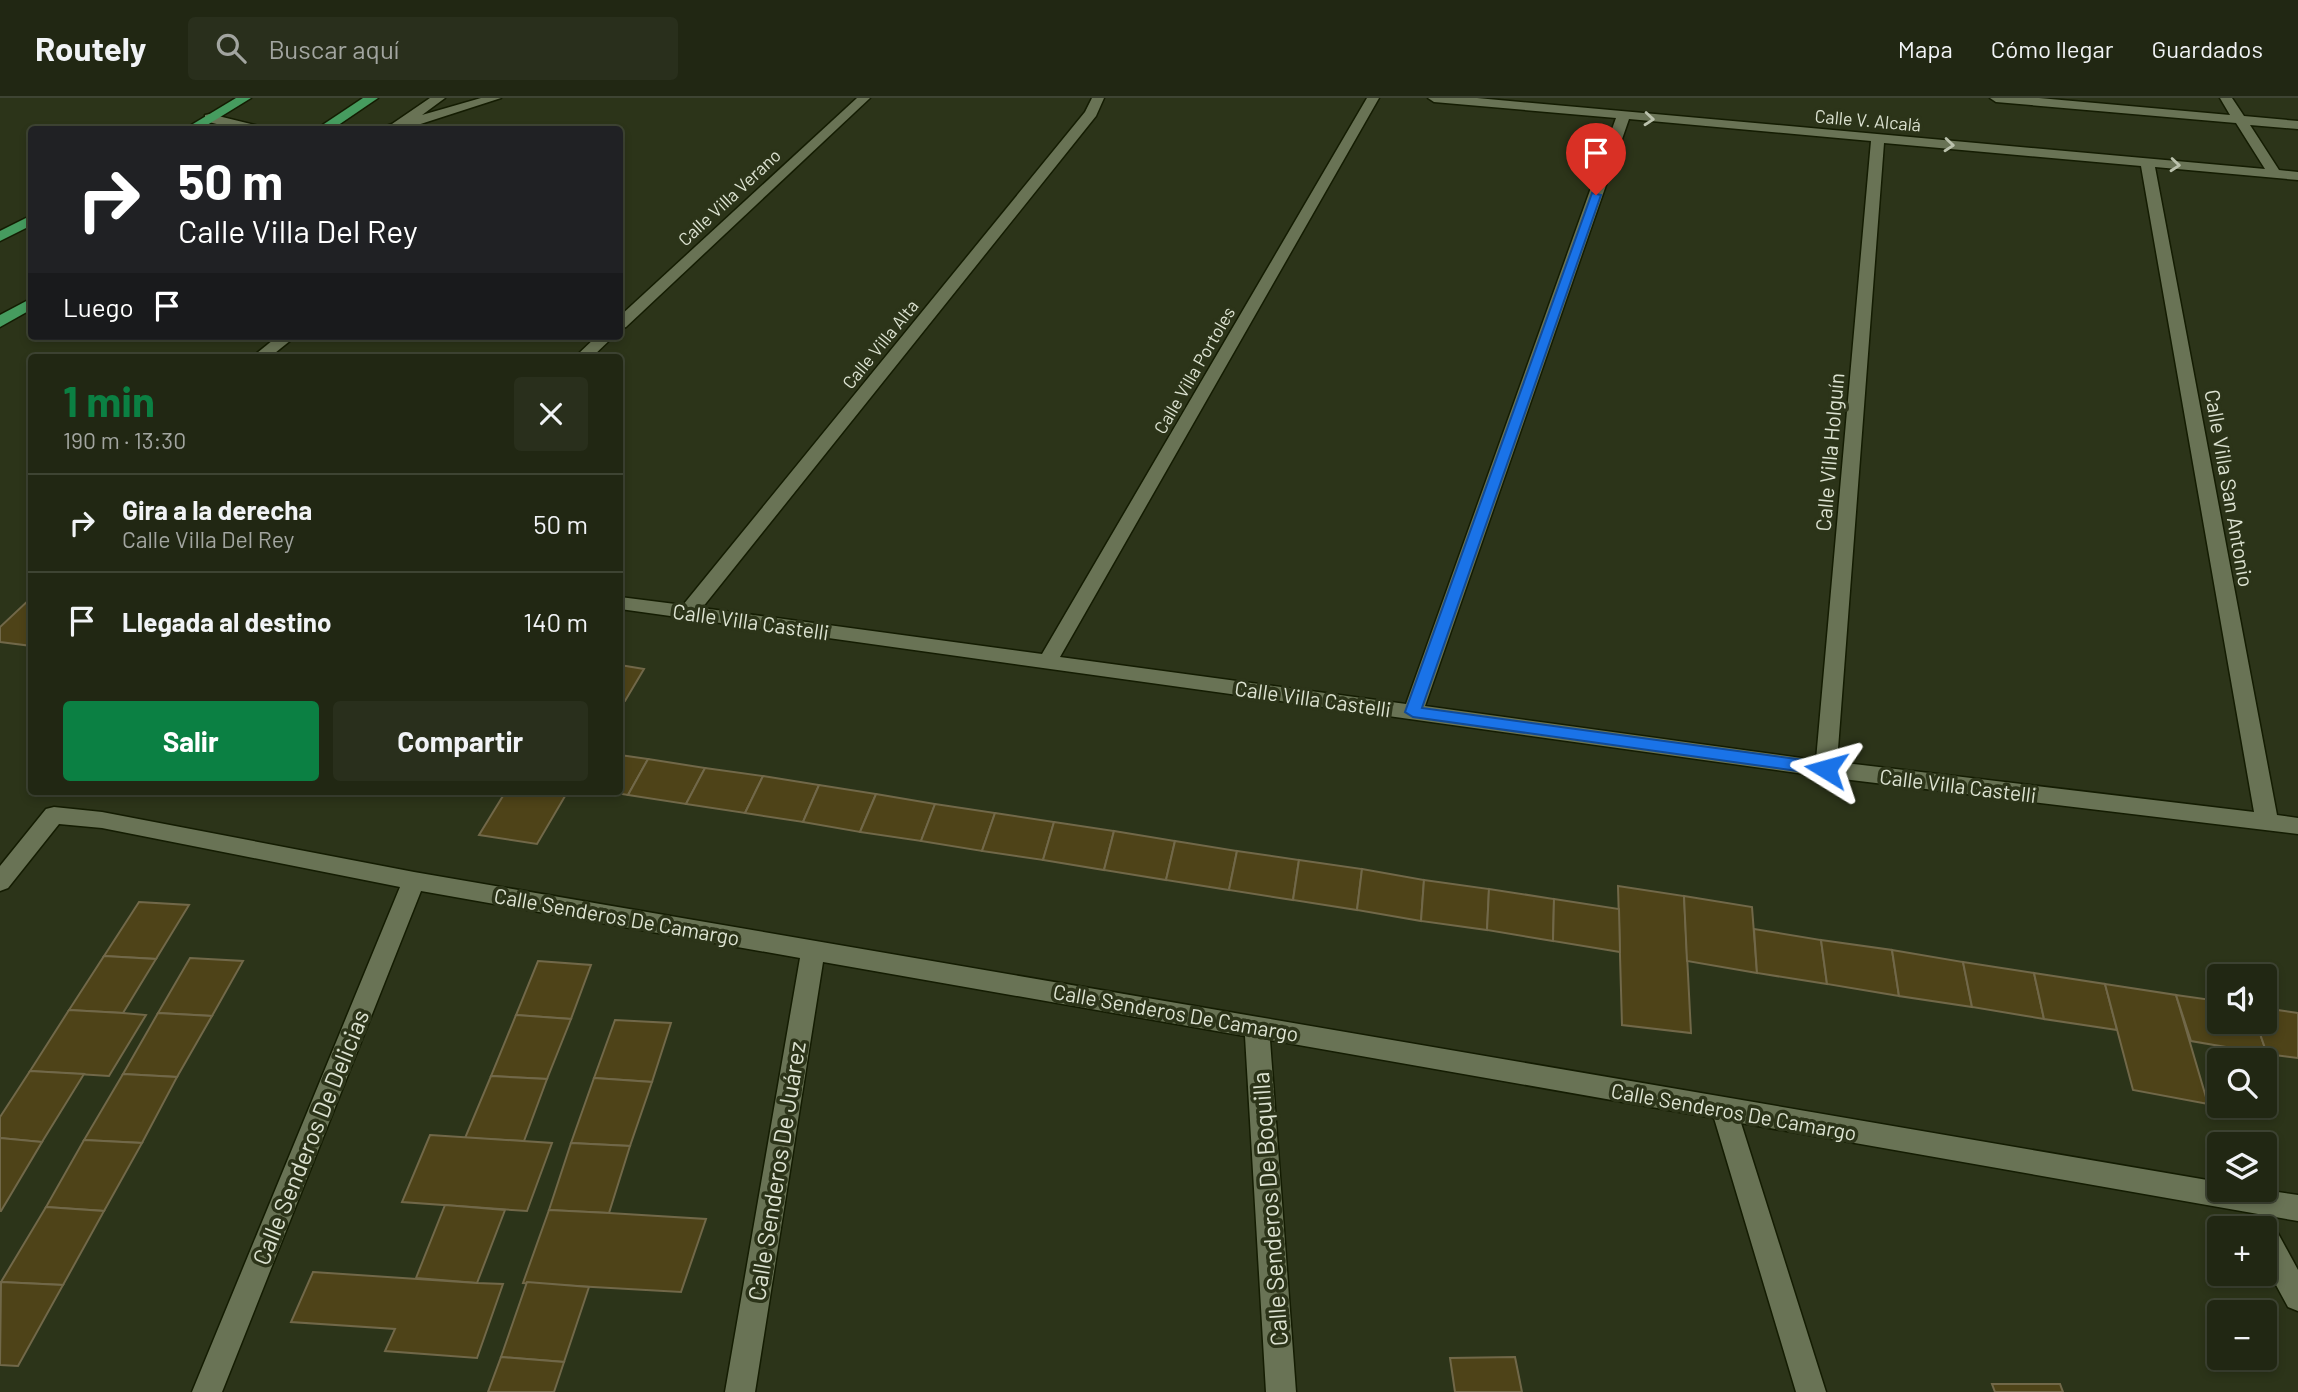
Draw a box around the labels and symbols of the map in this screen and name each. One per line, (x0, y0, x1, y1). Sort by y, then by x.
street label: Calle V. Alcalá (1814, 104, 1922, 136)
one-way arrow (1643, 111, 1654, 126)
pin (1566, 123, 1626, 195)
one-way arrow (1943, 137, 1954, 152)
street label: Calle Villa Verano (673, 144, 785, 250)
one-way arrow (2170, 157, 2181, 172)
street label: Calle Villa Alta (837, 295, 923, 393)
street label: Calle Villa Portoles (1149, 303, 1239, 437)
street label: Calle Villa Holguín (1810, 372, 1848, 532)
street label: Calle Villa San Antonio (2200, 387, 2260, 589)
street label: Calle Villa Castelli (671, 598, 831, 644)
street label: Calle Villa Castelli (1233, 675, 1393, 721)
position arrow (1789, 732, 1863, 806)
street label: Calle Villa Castelli (1878, 763, 2038, 807)
street label: Calle Senderos De Camargo (492, 882, 742, 950)
street label: Calle Senderos De Camargo (1051, 978, 1301, 1046)
street label: Calle Senderos De Delicias (245, 1005, 375, 1269)
street label: Calle Senderos De Juárez (741, 1039, 811, 1303)
street label: Calle Senderos De Boquilla (1245, 1071, 1293, 1347)
street label: Calle Senderos De Camargo (1609, 1077, 1859, 1145)

